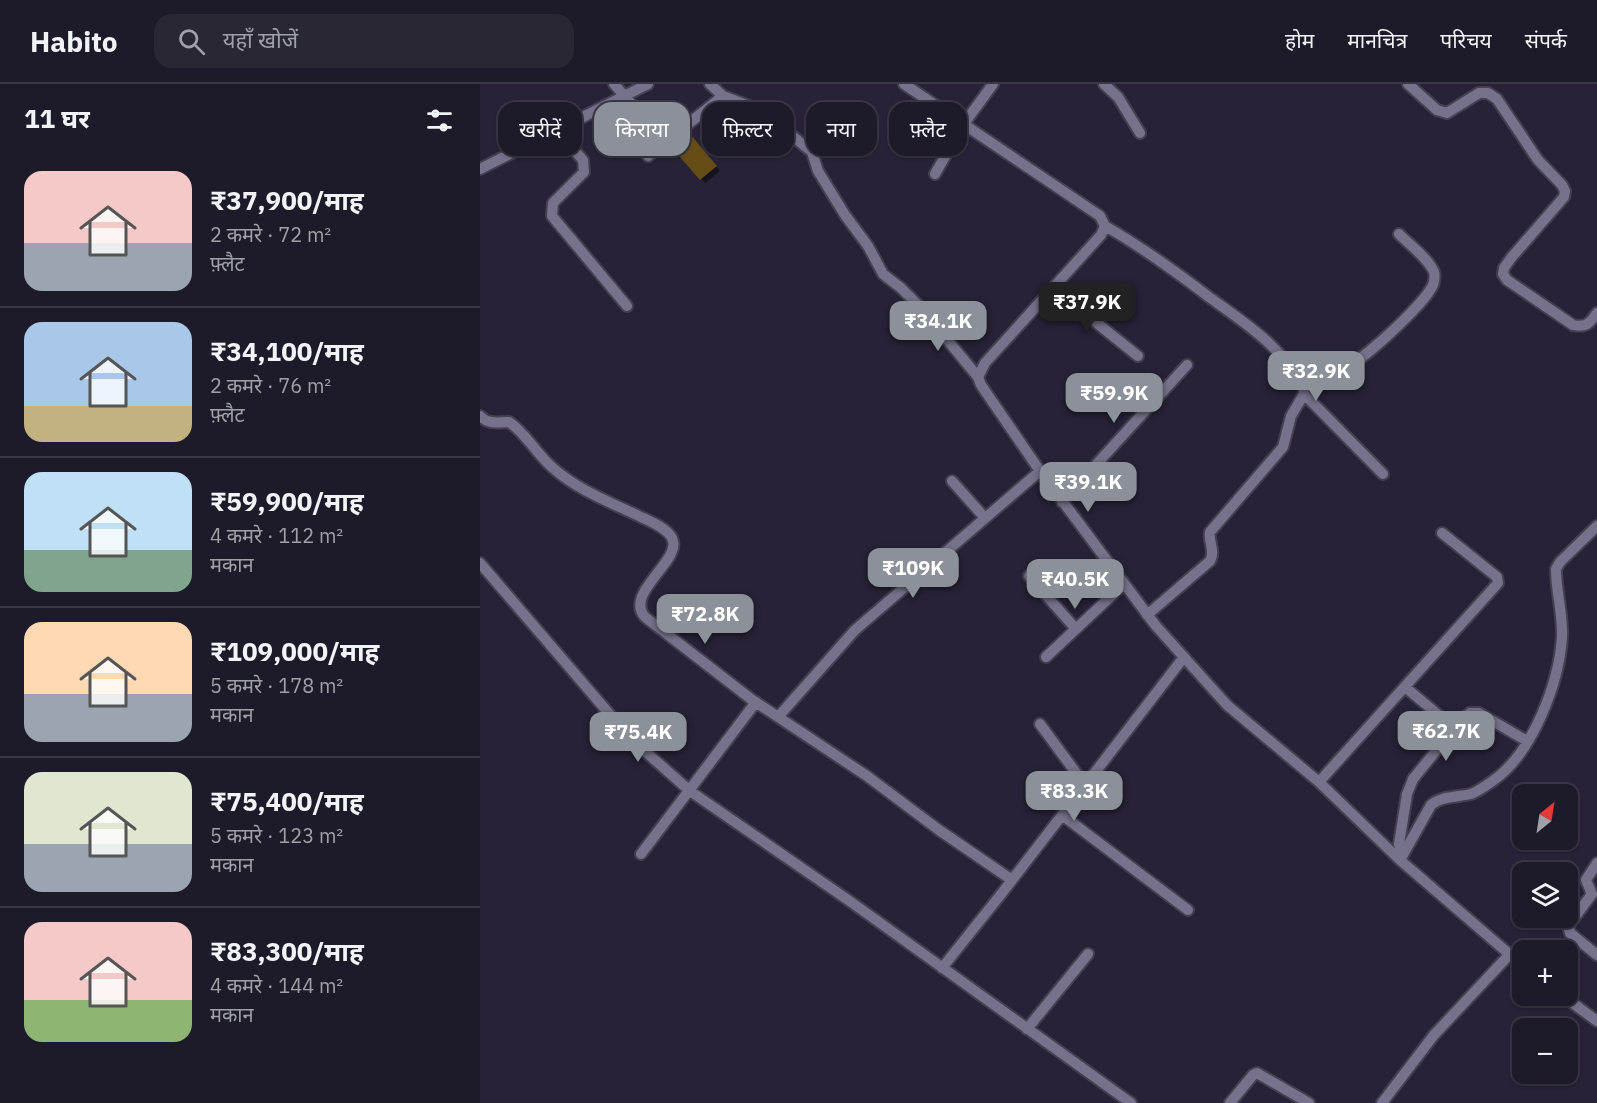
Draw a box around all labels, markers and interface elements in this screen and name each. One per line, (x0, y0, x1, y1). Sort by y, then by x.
search box (154, 14, 574, 68)
text: Habito (30, 23, 118, 60)
icon: search (175, 25, 208, 58)
text: यहाँ खोजें (223, 25, 298, 54)
text: होम (1285, 26, 1314, 54)
text: मानचित्र (1347, 26, 1407, 54)
text: परिचय (1440, 26, 1492, 54)
text: संपर्क (1525, 26, 1567, 54)
text: 11 घर (24, 101, 90, 135)
chip: खरीदें (498, 102, 582, 156)
chip: किराया (594, 102, 690, 156)
chip: फ़िल्टर (702, 102, 794, 156)
chip: नया (806, 102, 877, 156)
chip: फ़्लैट (889, 102, 967, 156)
icon: filters (423, 104, 456, 137)
text: ₹37,900/माह (210, 183, 364, 217)
icon: home (72, 195, 144, 267)
text: 2 कमरे · 72 m² (210, 221, 331, 248)
text: फ़्लैट (210, 250, 245, 277)
pin: ₹37.9K (1038, 282, 1136, 333)
text: ₹37.9K (1053, 288, 1121, 315)
pin: ₹34.1K (889, 301, 987, 352)
text: ₹34.1K (904, 307, 972, 334)
text: ₹34,100/माह (210, 334, 364, 368)
icon: home (72, 346, 144, 418)
pin: ₹32.9K (1267, 351, 1365, 402)
text: ₹32.9K (1282, 357, 1350, 384)
text: 2 कमरे · 76 m² (210, 372, 331, 399)
pin: ₹59.9K (1065, 373, 1163, 424)
text: ₹59.9K (1080, 379, 1148, 406)
text: फ़्लैट (210, 401, 245, 428)
pin: ₹39.1K (1039, 462, 1137, 513)
text: ₹39.1K (1054, 468, 1122, 495)
text: ₹59,900/माह (210, 484, 364, 518)
icon: home (72, 496, 144, 568)
text: 4 कमरे · 112 m² (210, 522, 343, 549)
pin: ₹109K (871, 548, 955, 599)
text: मकान (210, 551, 254, 578)
text: ₹109K (882, 554, 944, 581)
pin: ₹40.5K (1026, 559, 1124, 610)
text: ₹40.5K (1041, 565, 1109, 592)
pin: ₹72.8K (656, 594, 754, 645)
text: ₹72.8K (671, 600, 739, 627)
text: ₹109,000/माह (210, 634, 379, 668)
icon: home (72, 646, 144, 718)
text: 5 कमरे · 178 m² (210, 672, 343, 699)
text: मकान (210, 701, 254, 728)
pin: ₹62.7K (1397, 711, 1495, 762)
pin: ₹75.4K (589, 712, 687, 763)
text: ₹62.7K (1412, 717, 1480, 744)
text: ₹75.4K (604, 718, 672, 745)
pin: ₹83.3K (1025, 771, 1123, 822)
text: ₹83.3K (1040, 777, 1108, 804)
text: ₹75,400/माह (210, 784, 364, 818)
north arrow (1512, 784, 1578, 850)
map controls (1512, 784, 1578, 1084)
icon: home (72, 796, 144, 868)
text: 5 कमरे · 123 m² (210, 822, 343, 849)
text: मकान (210, 851, 254, 878)
button: layers (1512, 862, 1578, 928)
text: ₹83,300/माह (210, 934, 364, 968)
button: + (1512, 940, 1578, 1006)
icon: home (72, 946, 144, 1018)
text: 4 कमरे · 144 m² (210, 972, 343, 999)
text: मकान (210, 1001, 254, 1028)
button: − (1512, 1018, 1578, 1084)

